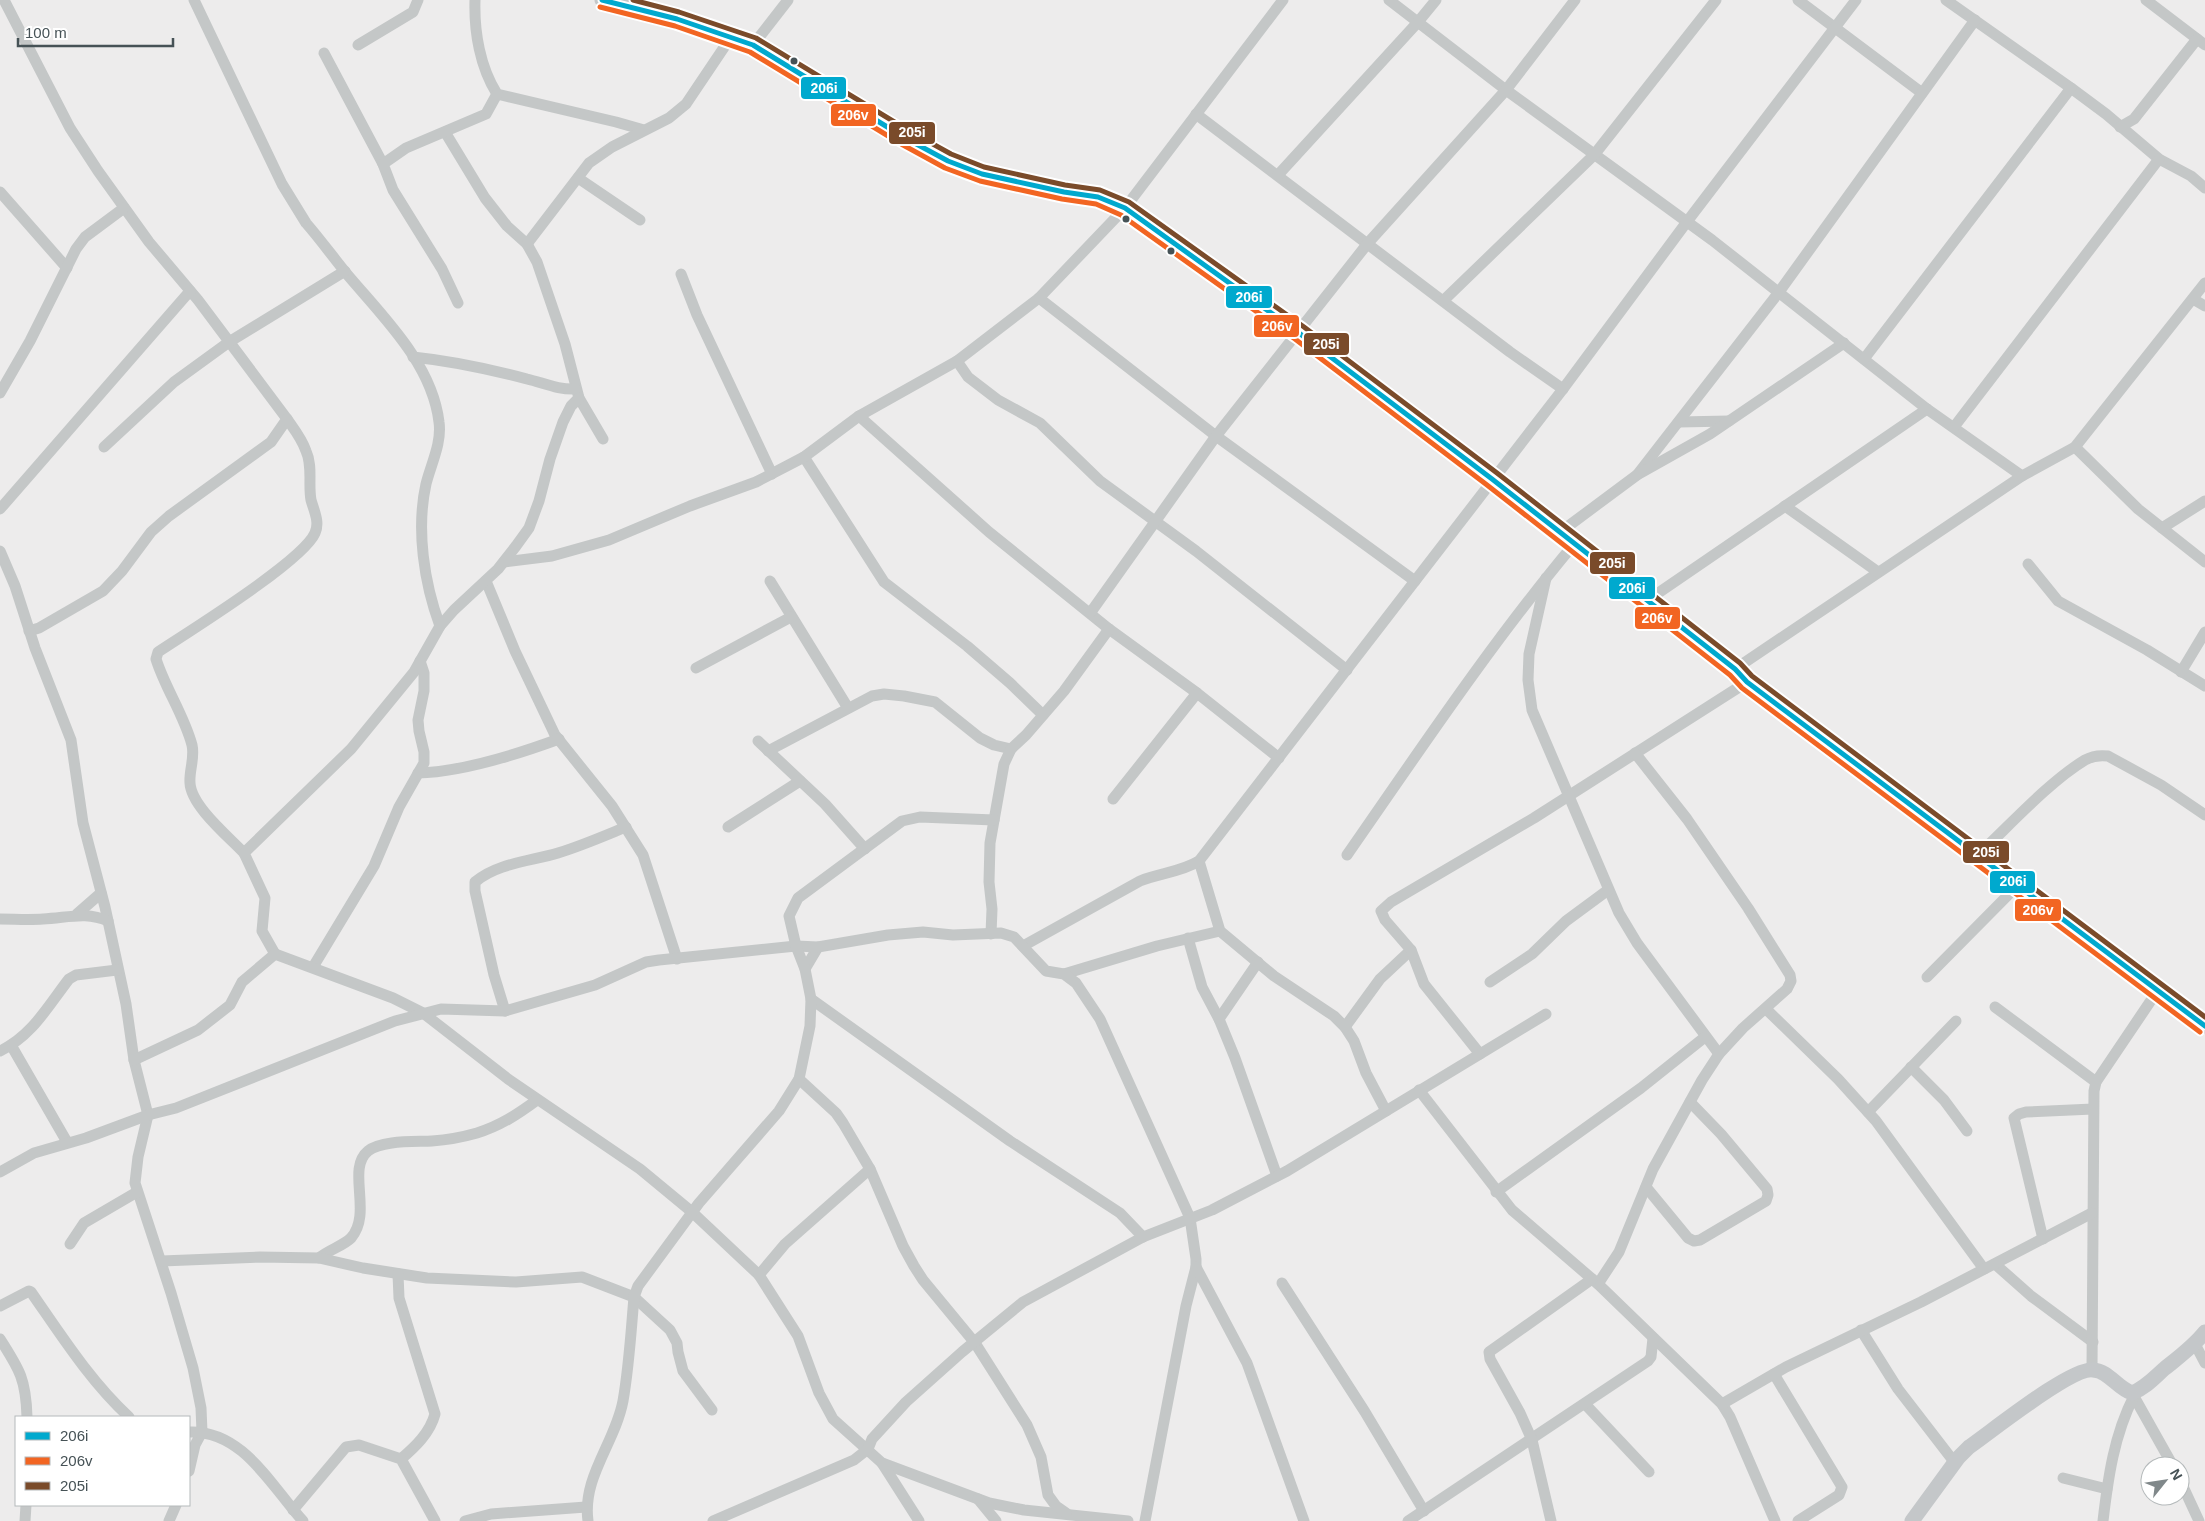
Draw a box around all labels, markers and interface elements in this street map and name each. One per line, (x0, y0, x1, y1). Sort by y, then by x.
scale bar (18, 15, 172, 47)
text: 100 m (25, 24, 67, 41)
unlabelled marker (789, 56, 799, 66)
line badge: 206i (800, 76, 847, 100)
text: 206i (810, 80, 838, 96)
line badge: 206v (830, 103, 877, 127)
text: 206v (837, 107, 869, 123)
line badge: 205i (888, 121, 936, 145)
text: 205i (898, 124, 926, 140)
unlabelled marker (1121, 214, 1131, 224)
unlabelled marker (1166, 246, 1176, 256)
line badge: 206i (1225, 285, 1273, 309)
text: 206i (1235, 289, 1263, 305)
line badge: 206v (1253, 314, 1300, 338)
text: 206v (1261, 318, 1293, 334)
line badge: 205i (1303, 332, 1350, 356)
text: 205i (1312, 336, 1340, 352)
line badge: 205i (1589, 551, 1636, 575)
text: 205i (1598, 555, 1626, 571)
line badge: 206i (1608, 576, 1656, 600)
text: 206i (1618, 580, 1646, 596)
line badge: 206v (1634, 606, 1681, 630)
text: 206v (1641, 610, 1673, 626)
line badge: 205i (1962, 840, 2010, 864)
text: 205i (1972, 844, 2000, 860)
line badge: 206i (1989, 870, 2036, 894)
text: 206i (1999, 873, 2027, 889)
line badge: 206v (2014, 898, 2062, 922)
text: 206v (2022, 902, 2054, 918)
legend (15, 1416, 190, 1506)
text: 206i (60, 1427, 88, 1444)
text: 206v (60, 1452, 93, 1469)
north arrow (2140, 1456, 2190, 1506)
text: N (2167, 1466, 2186, 1483)
text: 205i (60, 1477, 88, 1494)

